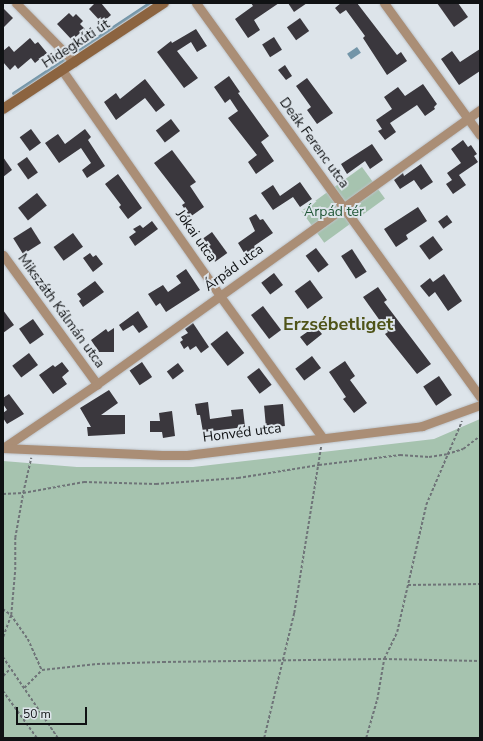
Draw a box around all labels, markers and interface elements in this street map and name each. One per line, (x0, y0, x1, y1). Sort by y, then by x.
street label: Hidegkúti út (39, 16, 113, 72)
street label: Deák Ferenc utca (276, 95, 352, 191)
park label: Árpád tér (304, 204, 364, 220)
street label: Jókai utca (172, 207, 220, 265)
street label: Árpád utca (201, 241, 267, 295)
street label: Mikszáth Kálmán utca (14, 251, 108, 371)
district label: Erzsébetliget (283, 313, 393, 335)
street label: Honvéd utca (202, 420, 282, 446)
scale bar (18, 699, 89, 725)
text: 50 m (23, 706, 51, 722)

